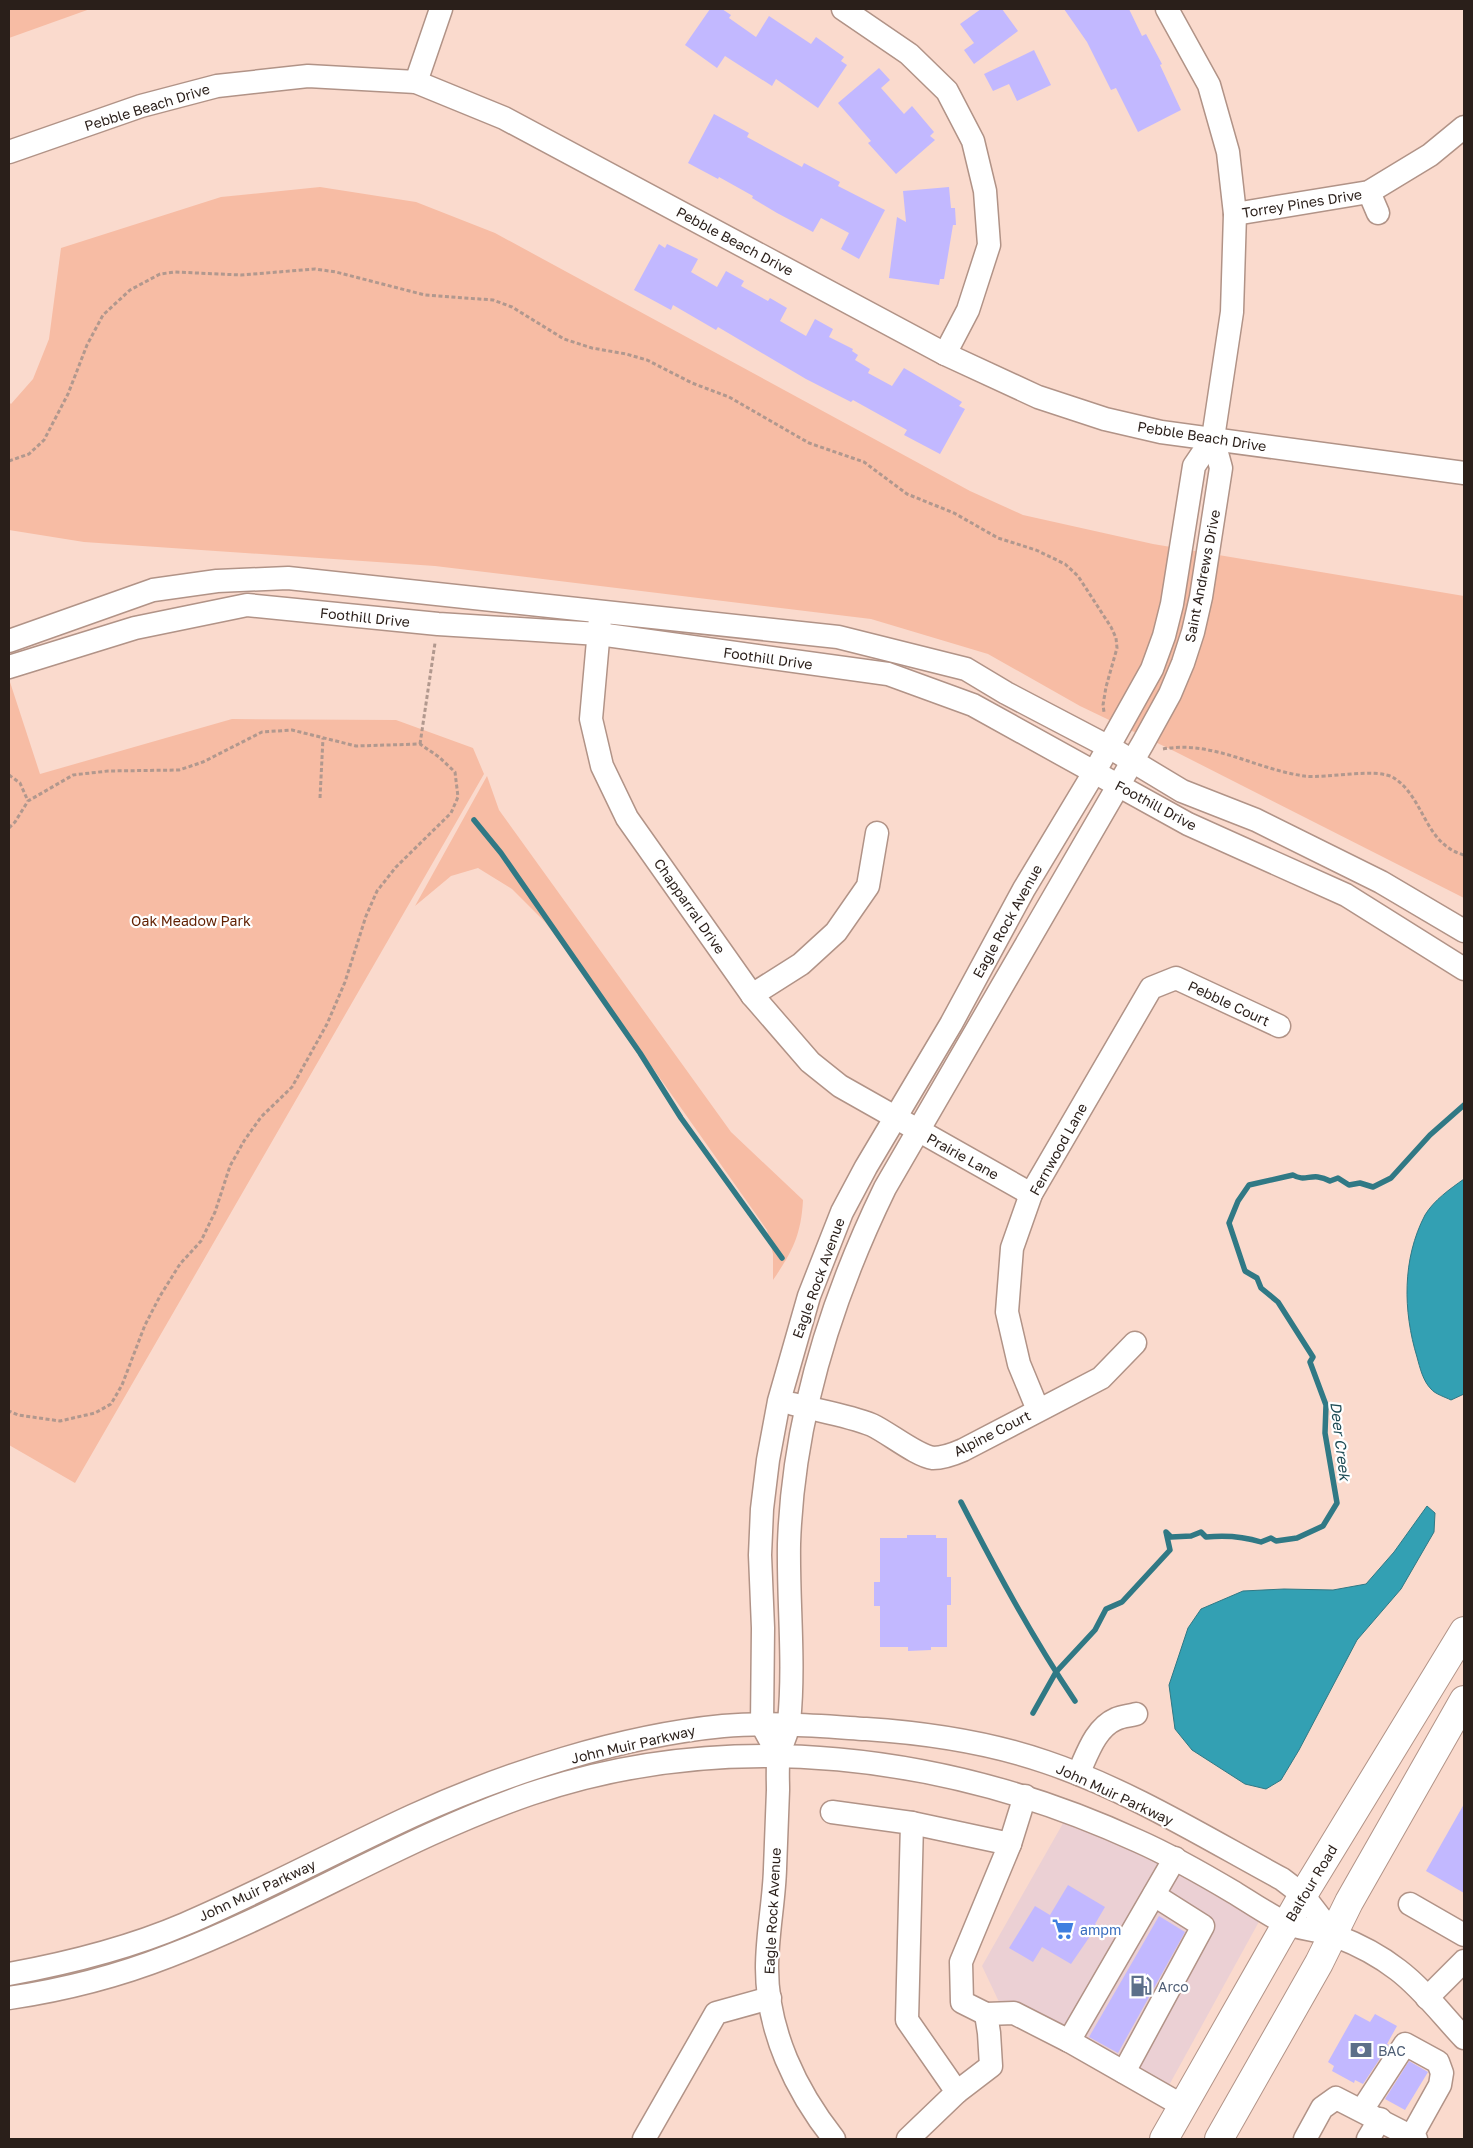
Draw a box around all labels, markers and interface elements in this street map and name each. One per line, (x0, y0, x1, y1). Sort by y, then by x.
street label: Pebble Beach Drive (82, 80, 212, 134)
street label: Torrey Pines Drive (1241, 185, 1363, 221)
street label: Pebble Beach Drive (674, 203, 796, 279)
street label: Pebble Beach Drive (1136, 417, 1268, 455)
street label: Saint Andrews Drive (1181, 508, 1223, 644)
street label: Foothill Drive (319, 604, 411, 630)
street label: Foothill Drive (722, 643, 814, 673)
street label: Foothill Drive (1112, 776, 1200, 834)
street label: Chapparral Drive (651, 855, 729, 957)
street label: Eagle Rock Avenue (969, 861, 1045, 981)
park label: Oak Meadow Park (131, 912, 251, 929)
street label: Pebble Court (1186, 977, 1272, 1029)
street label: Fernwood Lane (1026, 1100, 1090, 1198)
street label: Prairie Lane (924, 1129, 1002, 1183)
street label: Eagle Rock Avenue (788, 1215, 848, 1341)
water label: Deer Creek (1327, 1401, 1355, 1483)
street label: Alpine Court (951, 1406, 1033, 1460)
street label: John Muir Parkway (569, 1721, 697, 1767)
street label: John Muir Parkway (1054, 1759, 1176, 1829)
street label: Balfour Road (1281, 1842, 1341, 1924)
street label: Eagle Rock Avenue (760, 1847, 784, 1975)
street label: John Muir Parkway (196, 1855, 318, 1925)
supermarket icon: ampm (1050, 1916, 1076, 1942)
place label: ampm (1080, 1921, 1121, 1938)
fuel station icon: Arco (1128, 1973, 1154, 1999)
place label: Arco (1158, 1978, 1189, 1995)
bank icon: BAC (1348, 2037, 1374, 2063)
place label: BAC (1378, 2042, 1406, 2059)

